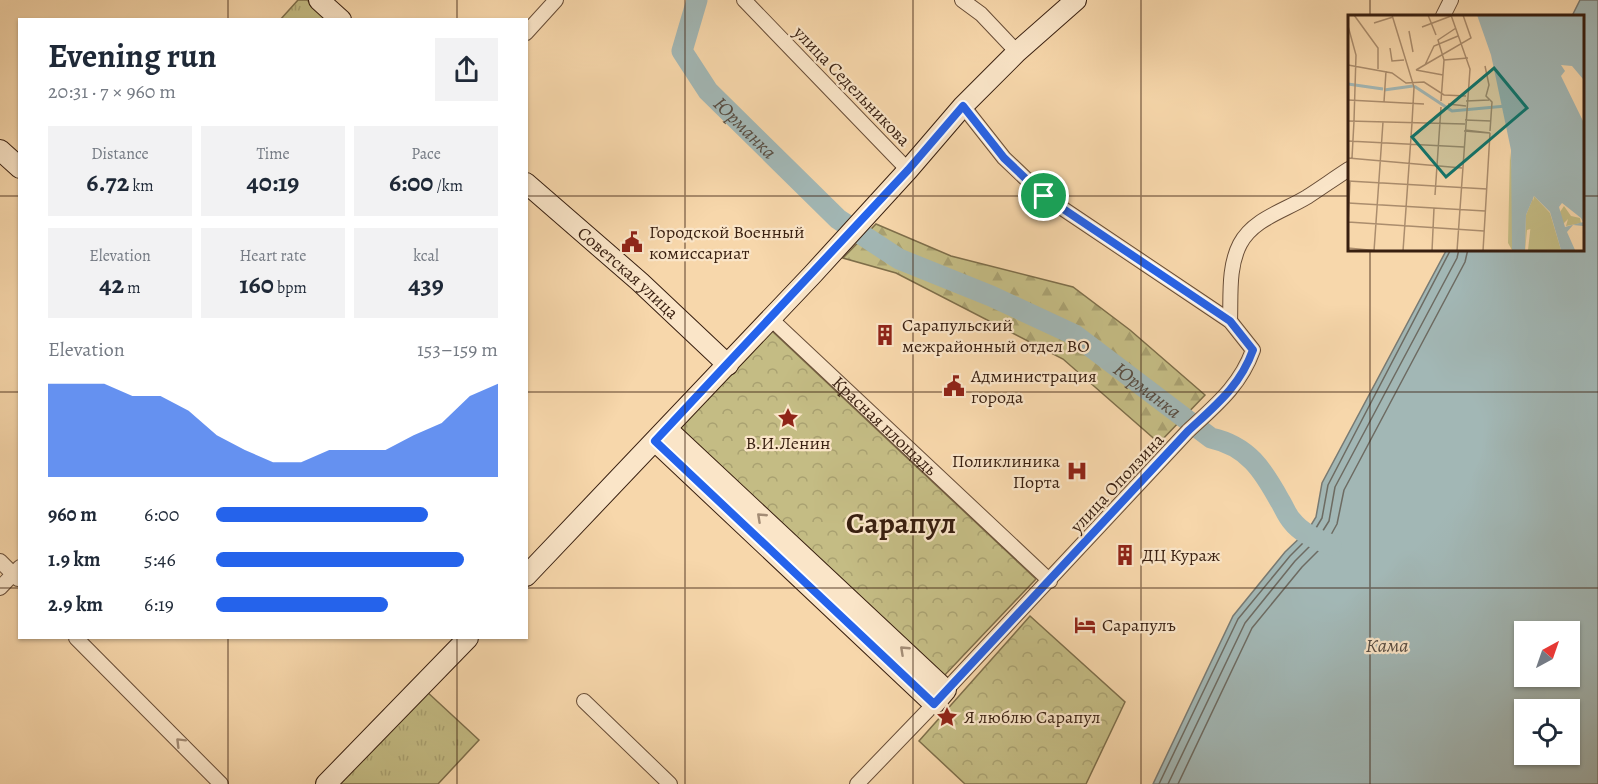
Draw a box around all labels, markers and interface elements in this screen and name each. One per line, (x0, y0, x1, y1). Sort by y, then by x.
inset map (1348, 15, 1583, 250)
street label: улица Седельникова (788, 20, 916, 152)
text: Evening run (48, 33, 217, 78)
button: share (435, 38, 498, 101)
text: 20:31 · 7 × 960 m (48, 78, 176, 105)
water label: Юрманка (707, 91, 782, 165)
text: Distance (91, 143, 149, 165)
text: Time (256, 143, 290, 165)
text: Pace (411, 143, 441, 165)
text: 6.72 (86, 165, 129, 200)
text: 40:19 (247, 165, 299, 200)
text: 6:00 (389, 165, 433, 200)
pin (1018, 170, 1069, 221)
text: km (129, 175, 154, 197)
text: /km (433, 175, 463, 197)
icon: arrive (1027, 179, 1060, 212)
place label: Городской Военный комиссариат (649, 220, 805, 265)
street label: Советская улица (572, 221, 684, 325)
public building icon: Городской Военный комиссариат (620, 230, 644, 254)
text: Elevation (89, 245, 151, 267)
text: Heart rate (240, 245, 306, 267)
text: kcal (413, 245, 439, 267)
text: 42 (99, 267, 124, 302)
text: 160 (239, 267, 274, 302)
text: 439 (408, 267, 444, 302)
text: m (124, 277, 141, 299)
text: bpm (274, 277, 307, 299)
place label: Сарапульский межрайонный отдел ВО (902, 313, 1090, 358)
building icon: Сарапульский межрайонный отдел ВО (873, 323, 897, 347)
text: Elevation (48, 336, 125, 363)
text: 153–159 m (417, 336, 498, 363)
water label: Юрманка (1108, 356, 1187, 425)
place label: Администрация города (970, 364, 1097, 409)
street label: Красная площадь (827, 371, 943, 481)
public building icon: Администрация города (942, 374, 966, 398)
place icon: В.И.Ленин (776, 406, 800, 430)
street label: улица Оползина (1064, 428, 1170, 538)
place label: В.И.Ленин (745, 431, 831, 455)
place label: Поликлиника Порта (952, 449, 1061, 494)
hospital icon: Поликлиника Порта (1065, 459, 1089, 483)
text: 960 m (48, 501, 97, 528)
text: 6:00 (144, 501, 179, 528)
district label: Сарапул (846, 503, 956, 543)
one-way arrow (758, 513, 768, 524)
building icon: ДЦ Кураж (1113, 543, 1137, 567)
place label: ДЦ Кураж (1142, 543, 1221, 567)
text: 1.9 km (48, 546, 101, 573)
text: 5:46 (144, 546, 176, 573)
text: 2.9 km (48, 591, 103, 618)
text: 6:19 (144, 591, 174, 618)
hotel icon: Сарапулъ (1073, 613, 1097, 637)
place label: Сарапулъ (1102, 613, 1176, 637)
north arrow (1514, 621, 1580, 687)
map controls (1514, 621, 1580, 765)
water label: Кама (1365, 632, 1409, 659)
one-way arrow (900, 646, 910, 657)
button: locate (1514, 699, 1580, 765)
place icon: Я люблю Сарапул (935, 705, 959, 729)
place label: Я люблю Сарапул (964, 705, 1101, 729)
one-way arrow (176, 739, 187, 750)

